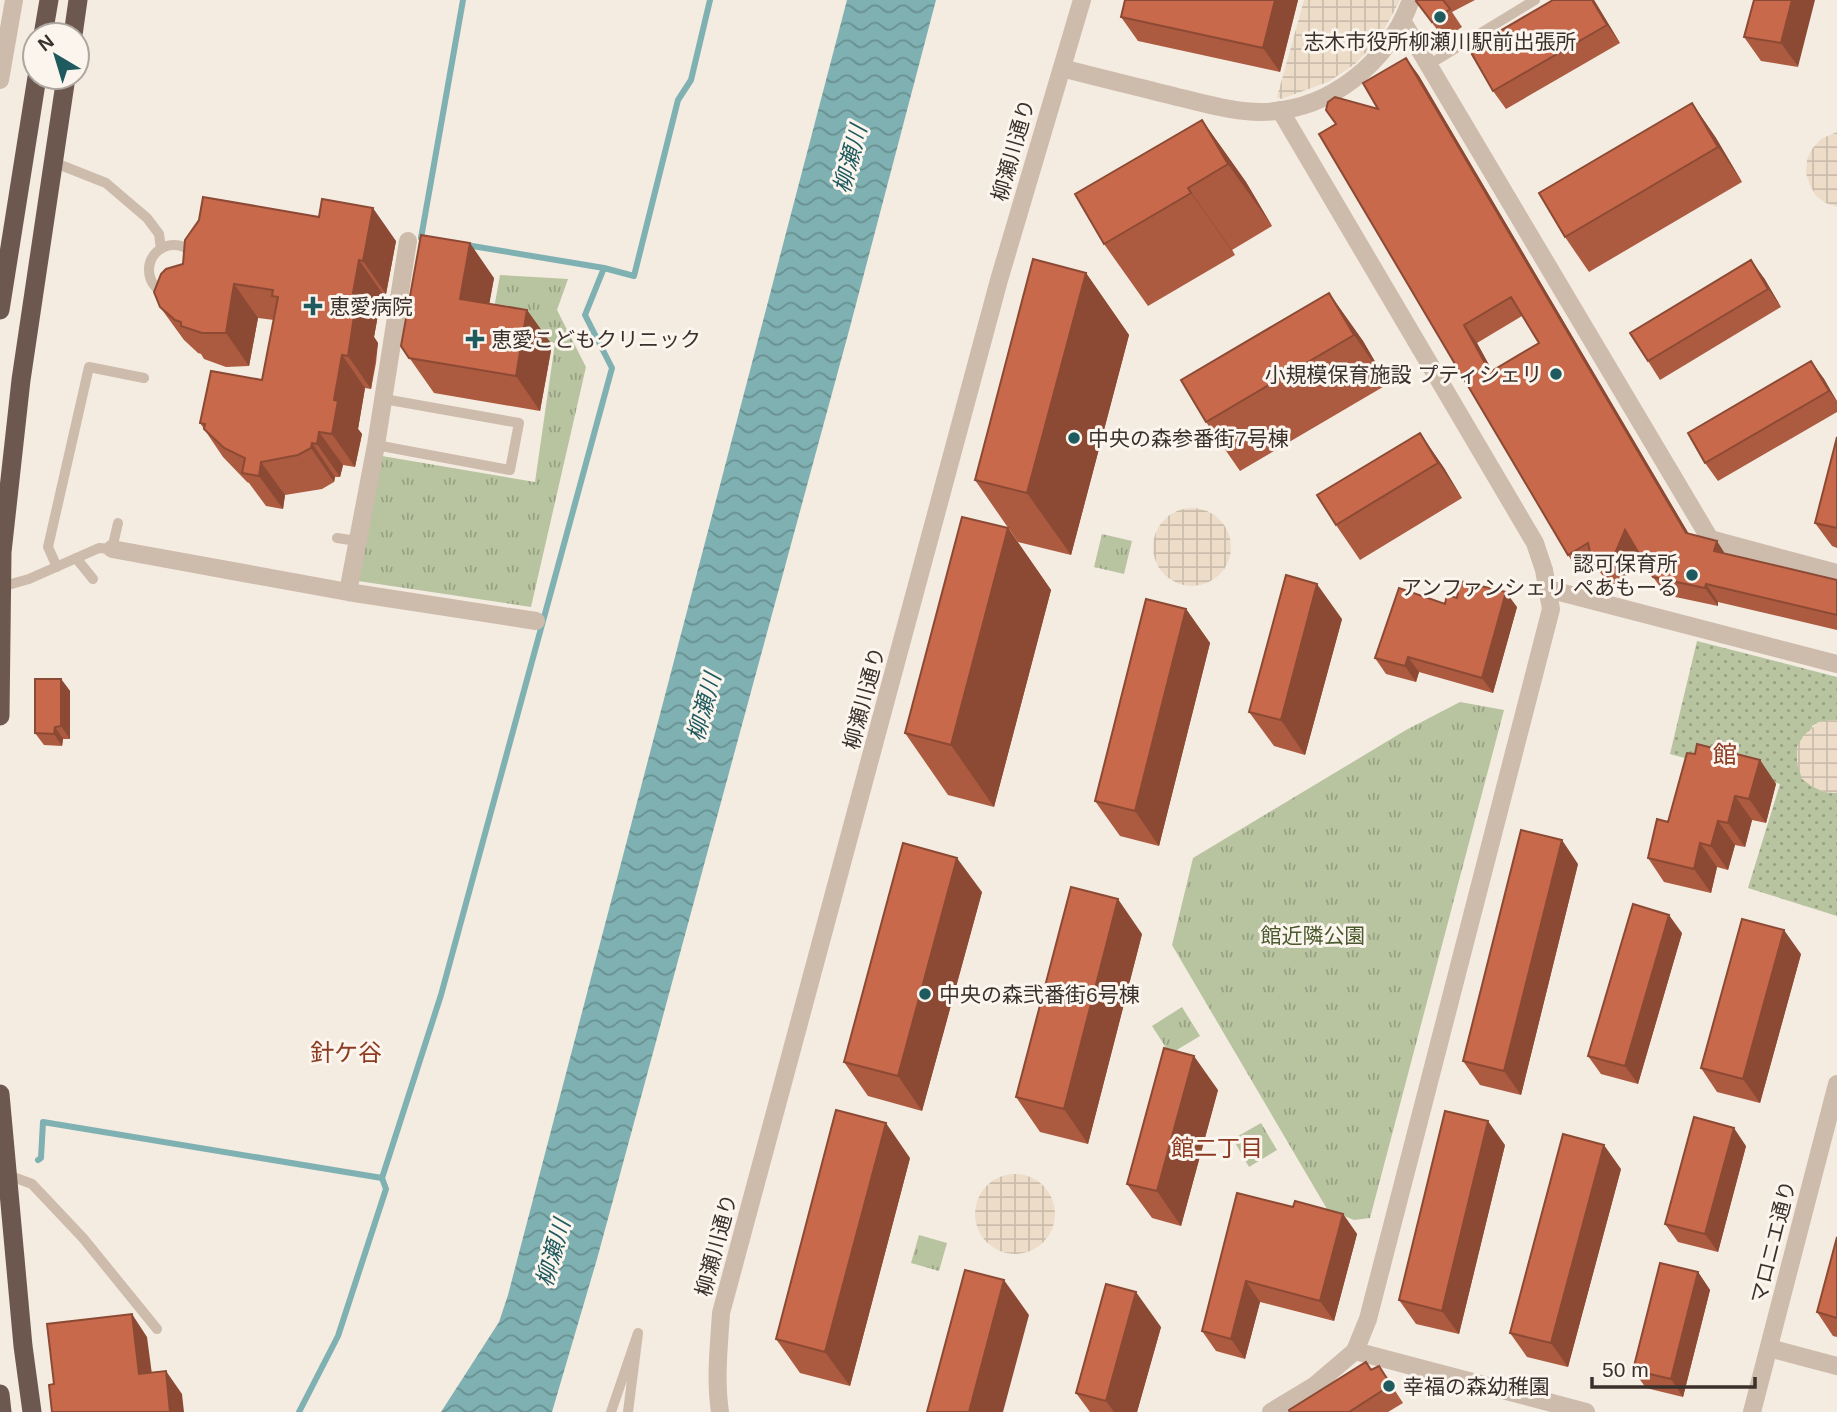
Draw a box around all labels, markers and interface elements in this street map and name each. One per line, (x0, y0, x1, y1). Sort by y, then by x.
marker: 志木市役所柳瀬川駅前出張所 (1432, 9, 1448, 25)
north arrow (21, 21, 91, 91)
text: N (34, 30, 58, 55)
place label: 志木市役所柳瀬川駅前出張所 (1304, 30, 1577, 53)
street label: 柳瀬川通り (987, 96, 1039, 204)
water label: 柳瀬川 (829, 119, 872, 196)
place label: 恵愛病院 (329, 295, 413, 318)
marker: 恵愛病院 (303, 296, 323, 316)
place label: 恵愛こどもクリニック (491, 328, 701, 351)
marker: 恵愛こどもクリニック (465, 329, 485, 349)
place label: 小規模保育施設 プティシェリ (1264, 363, 1542, 386)
marker: 小規模保育施設 プティシェリ (1548, 366, 1564, 382)
place label: 中央の森参番街7号棟 (1088, 427, 1289, 450)
marker: 中央の森参番街7号棟 (1066, 430, 1082, 446)
place label: 認可保育所 アンファンシェリ ぺあもーる (1401, 552, 1678, 599)
marker: 認可保育所 アンファンシェリ ぺあもーる (1684, 567, 1700, 583)
street label: 柳瀬川通り (839, 644, 889, 752)
water label: 柳瀬川 (683, 667, 726, 744)
district label: 館 (1713, 741, 1737, 768)
park label: 館近隣公園 (1261, 924, 1366, 947)
place label: 中央の森弐番街6号棟 (939, 983, 1140, 1006)
marker: 中央の森弐番街6号棟 (917, 986, 933, 1002)
district label: 針ケ谷 (310, 1039, 382, 1066)
district label: 館二丁目 (1171, 1135, 1263, 1161)
street label: マロニエ通り (1747, 1178, 1799, 1306)
street label: 柳瀬川通り (691, 1191, 741, 1299)
water label: 柳瀬川 (531, 1213, 576, 1290)
scale bar (1592, 1346, 1755, 1390)
text: 50 m (1602, 1358, 1649, 1381)
place label: 幸福の森幼稚園 (1403, 1375, 1550, 1398)
marker: 幸福の森幼稚園 (1381, 1378, 1397, 1394)

